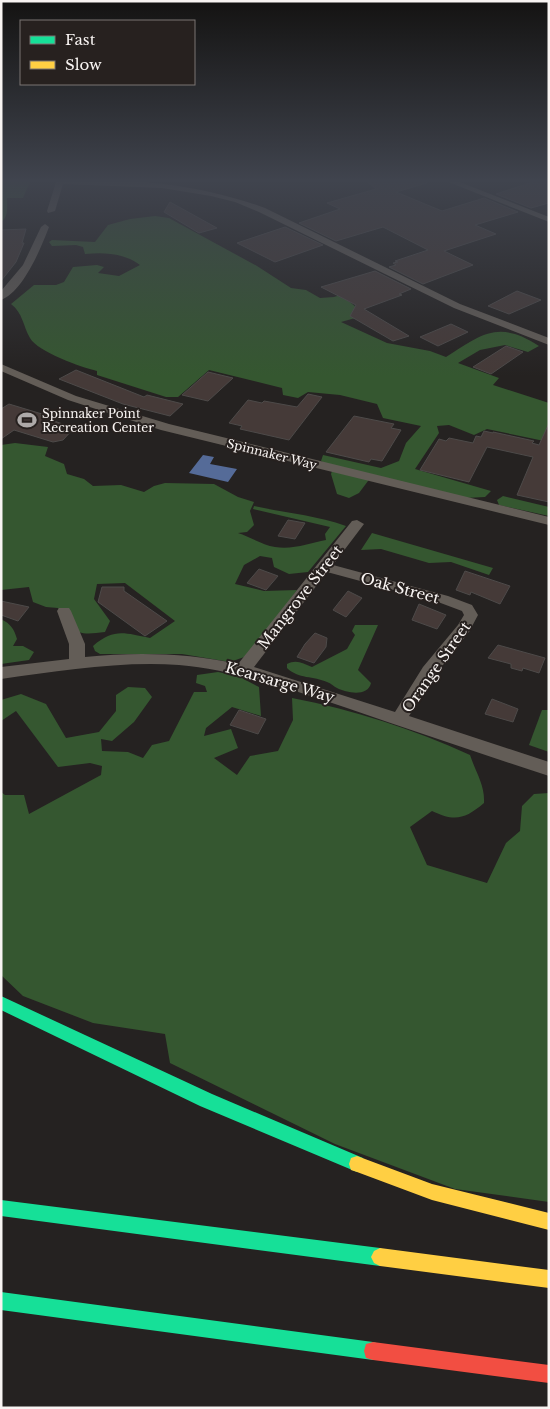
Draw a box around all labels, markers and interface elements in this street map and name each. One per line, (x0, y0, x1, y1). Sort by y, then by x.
legend (20, 20, 195, 85)
text: Fast (65, 30, 96, 49)
text: Slow (65, 55, 102, 74)
place label: Spinnaker Point Recreation Center (42, 406, 154, 435)
sports icon: Spinnaker Point Recreation Center (16, 409, 38, 431)
street label: Spinnaker Way (225, 436, 319, 473)
street label: Mangrove Street (253, 541, 347, 653)
street label: Oak Street (358, 568, 442, 608)
street label: Orange Street (398, 617, 475, 716)
street label: Kearsarge Way (223, 657, 337, 707)

